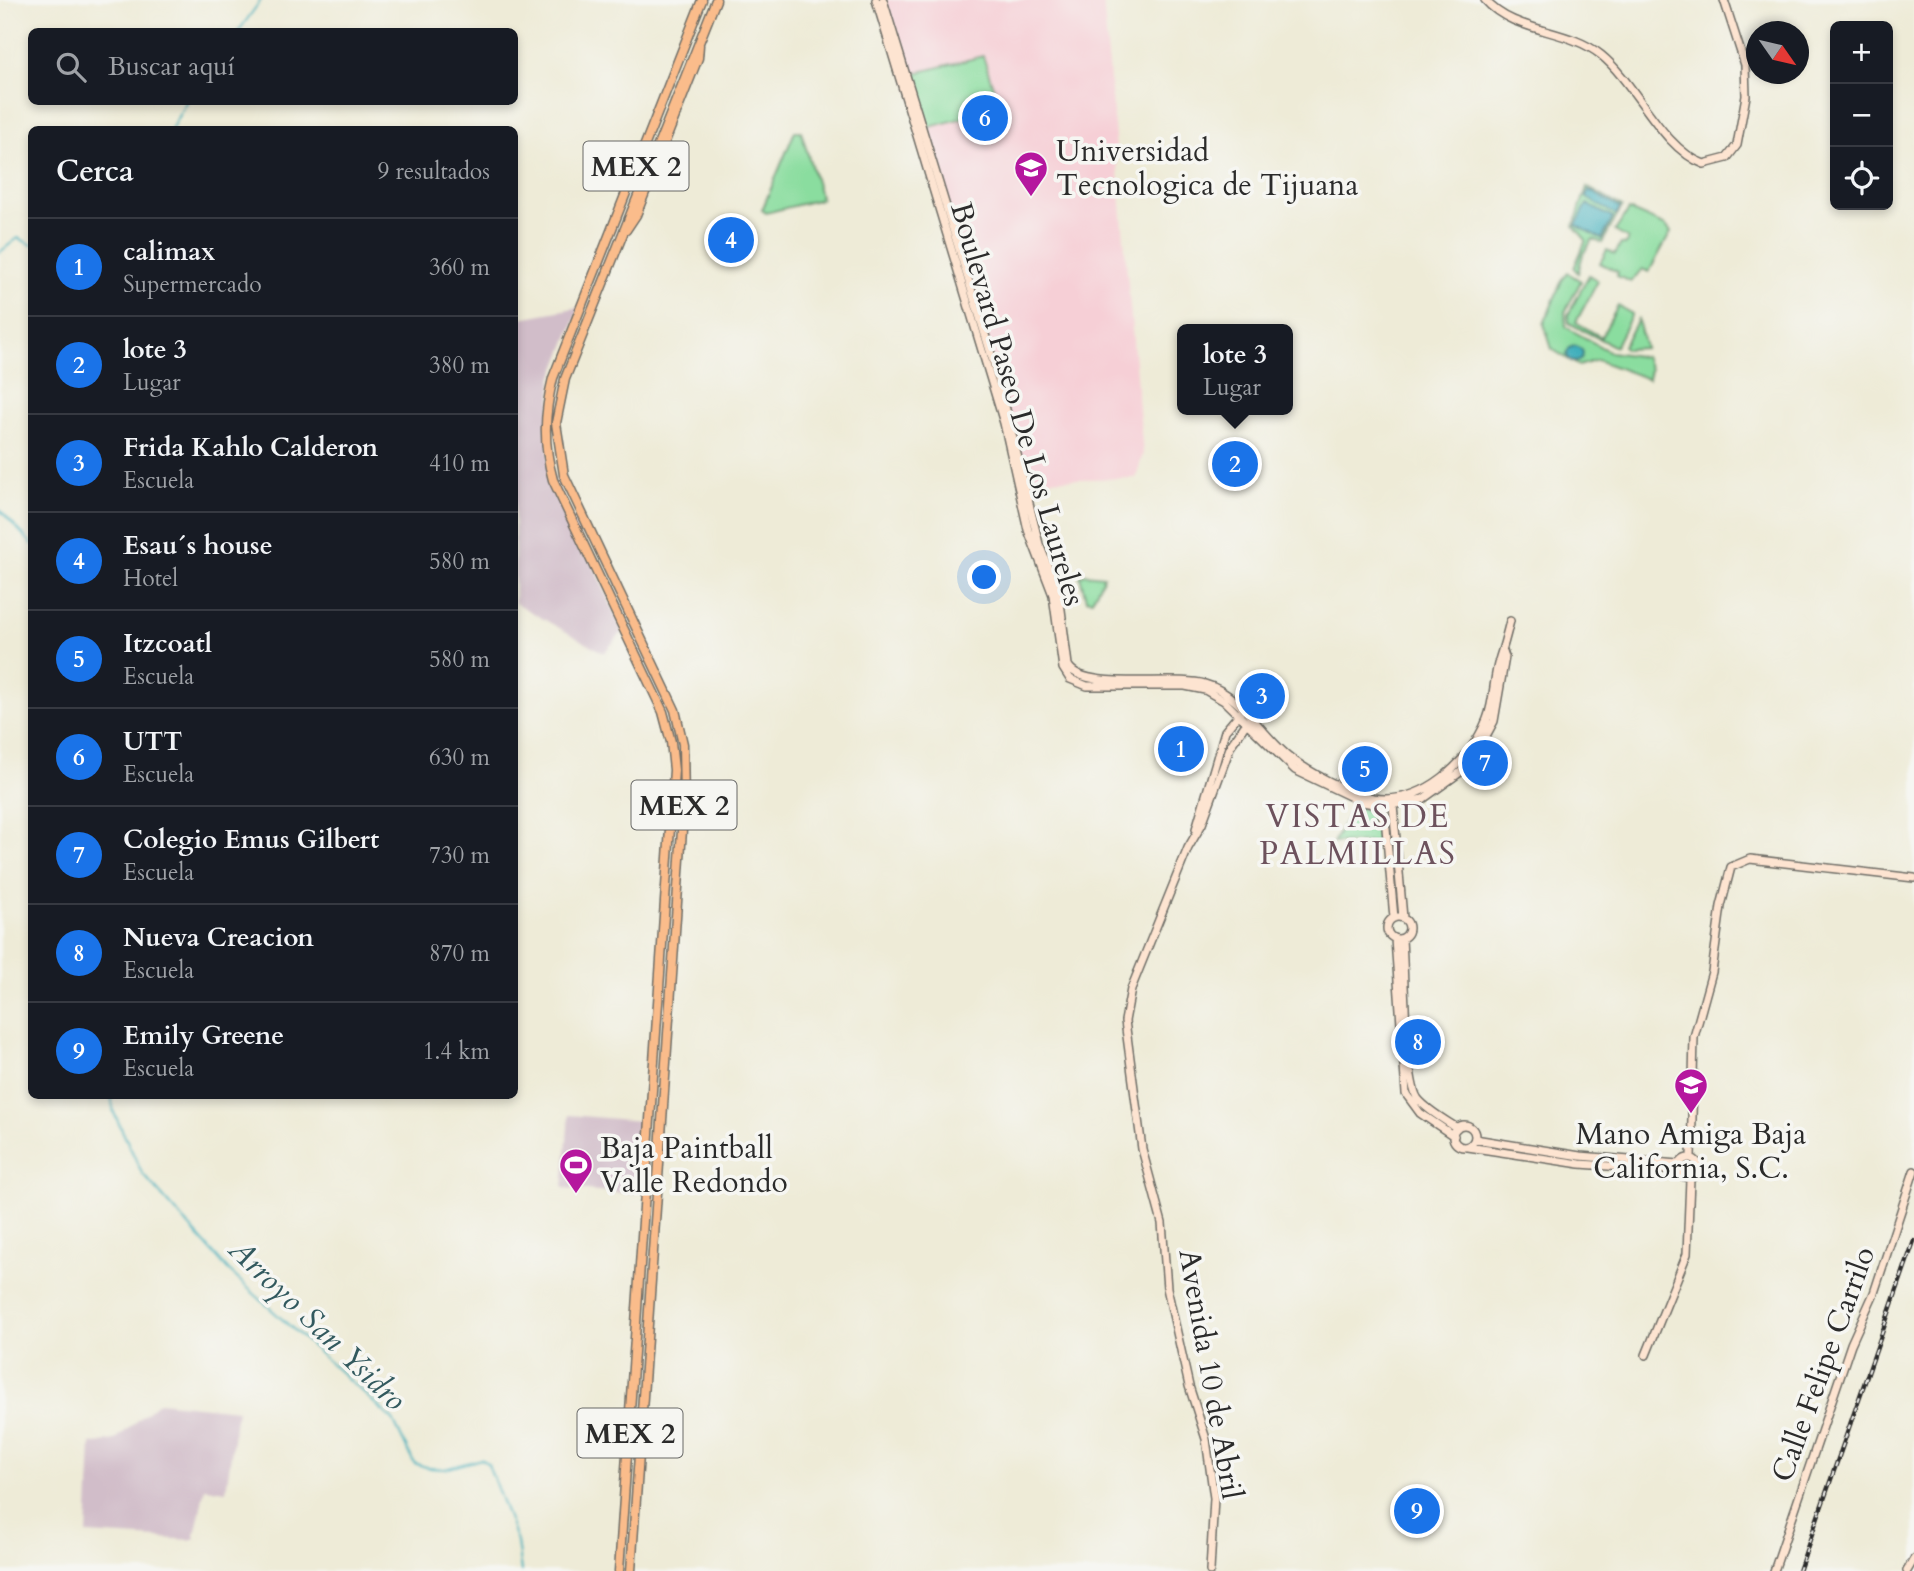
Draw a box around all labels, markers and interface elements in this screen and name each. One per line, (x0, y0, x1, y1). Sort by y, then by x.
north arrow (1746, 21, 1809, 84)
map controls (1830, 21, 1893, 210)
button: + (1830, 21, 1893, 84)
search box (28, 28, 518, 105)
icon: search (52, 48, 90, 86)
text: Buscar aquí (108, 49, 235, 84)
button: − (1830, 84, 1893, 147)
pin: 6 (962, 92, 1008, 144)
place label: Universidad Tecnologica de Tijuana (1056, 131, 1358, 206)
road number: MEX 2 (584, 142, 688, 190)
button: locate (1830, 147, 1893, 210)
school or university icon: Universidad Tecnologica de Tijuana (1012, 149, 1050, 198)
text: Cerca (56, 151, 134, 192)
text: 9 resultados (377, 156, 490, 187)
street label: Boulevard Paseo De Los Laureles (940, 198, 1095, 611)
pin: 4 (708, 214, 754, 266)
text: calimax (123, 234, 215, 269)
text: 1 (73, 252, 85, 283)
text: 360 m (429, 252, 490, 283)
text: Supermercado (123, 269, 262, 300)
popup (1177, 324, 1293, 415)
text: lote 3 (123, 332, 187, 367)
text: lote 3 (1203, 337, 1267, 372)
text: 2 (73, 350, 85, 381)
text: 380 m (429, 350, 490, 381)
text: Lugar (123, 367, 181, 398)
text: Lugar (1203, 372, 1261, 403)
text: Frida Kahlo Calderon (123, 430, 378, 465)
pin: 2 (1212, 438, 1258, 490)
text: 3 (73, 448, 85, 479)
text: 410 m (429, 448, 490, 479)
text: Escuela (123, 465, 194, 496)
text: Esau´s house (123, 528, 273, 563)
text: 4 (73, 546, 85, 577)
text: 580 m (429, 546, 490, 577)
your location (967, 560, 1001, 594)
text: Hotel (123, 563, 178, 594)
text: Itzcoatl (123, 626, 212, 661)
text: 5 (73, 644, 85, 675)
text: 580 m (429, 644, 490, 675)
text: Escuela (123, 661, 194, 692)
pin: 3 (1239, 670, 1285, 722)
pin: 1 (1158, 723, 1204, 775)
text: UTT (123, 724, 182, 759)
pin: 7 (1462, 737, 1508, 789)
text: 6 (73, 742, 85, 773)
text: 630 m (429, 742, 490, 773)
pin: 5 (1342, 743, 1388, 795)
text: Escuela (123, 759, 194, 790)
road number: MEX 2 (632, 780, 736, 830)
district label: VISTAS DE PALMILLAS (1259, 795, 1457, 876)
text: Colegio Emus Gilbert (123, 822, 379, 857)
text: 7 (73, 840, 85, 871)
text: 730 m (429, 840, 490, 871)
text: Escuela (123, 857, 194, 888)
text: Nueva Creacion (123, 920, 314, 955)
text: 8 (73, 938, 85, 969)
text: 870 m (429, 938, 490, 969)
text: Escuela (123, 955, 194, 986)
pin: 8 (1395, 1016, 1441, 1068)
text: Emily Greene (123, 1018, 284, 1053)
text: 9 (73, 1036, 85, 1067)
text: 1.4 km (423, 1036, 490, 1067)
text: Escuela (123, 1053, 194, 1084)
school or university icon: Mano Amiga Baja California, S.C. (1672, 1066, 1710, 1115)
place label: Mano Amiga Baja California, S.C. (1576, 1114, 1806, 1189)
place label: Baja Paintball Valle Redondo (600, 1128, 788, 1203)
sports icon: Baja Paintball Valle Redondo (557, 1146, 595, 1195)
water label: Arroyo San Ysidro (218, 1228, 416, 1421)
street label: Calle Felipe Carrilo (1762, 1241, 1885, 1487)
street label: Avenida 10 de Abril (1168, 1246, 1253, 1503)
road number: MEX 2 (578, 1408, 682, 1458)
pin: 9 (1394, 1485, 1440, 1537)

